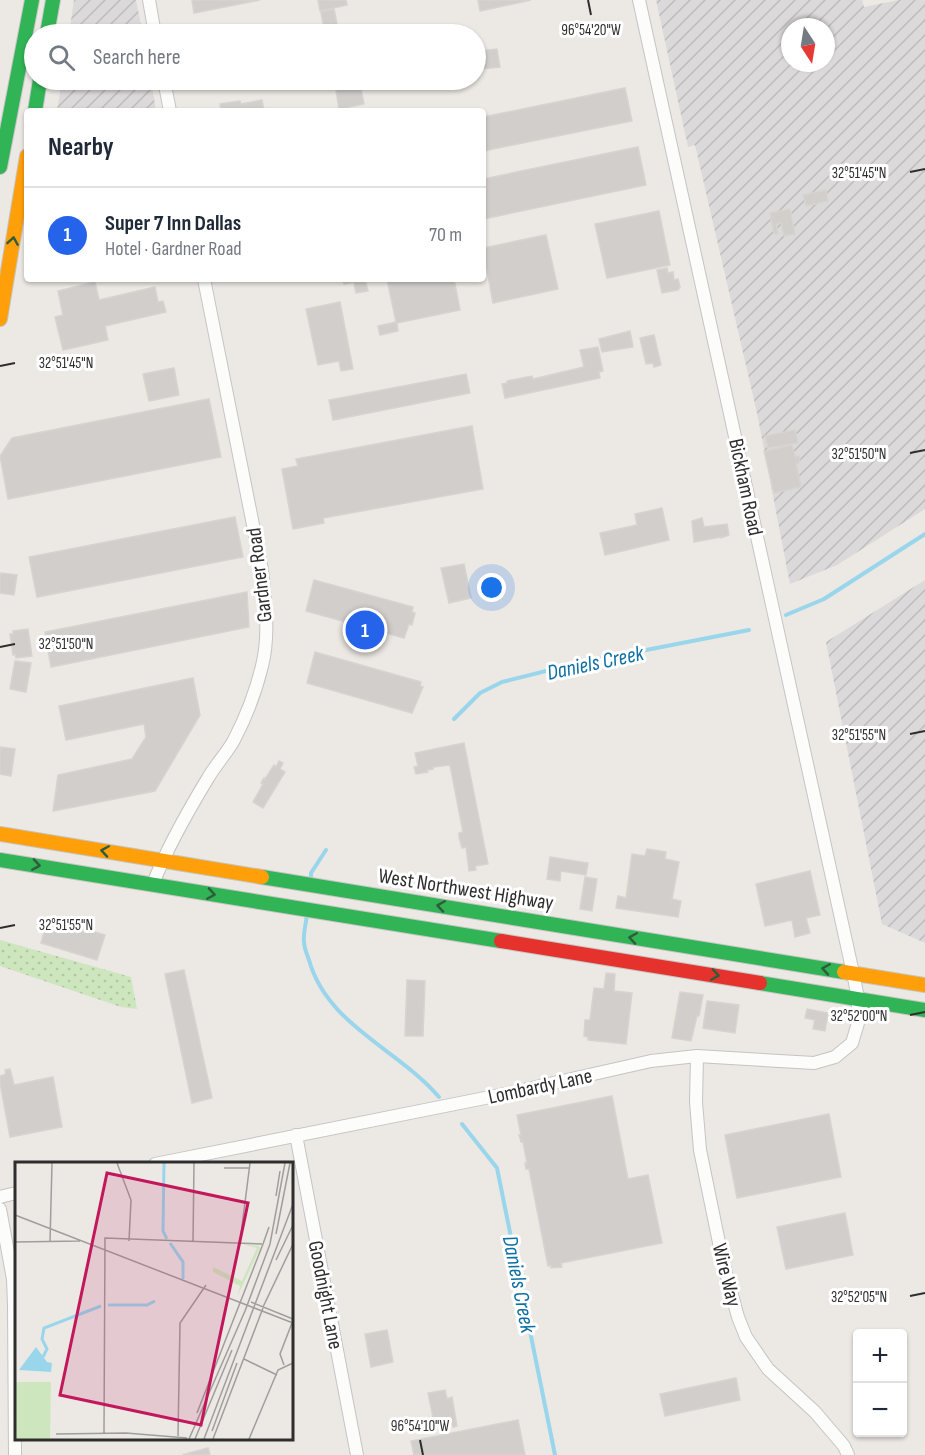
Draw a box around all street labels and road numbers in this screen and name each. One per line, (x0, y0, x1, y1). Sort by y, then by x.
street label: Bickham Road (723, 436, 768, 538)
street label: Gardner Road (241, 526, 278, 623)
street label: West Northwest Highway (377, 863, 555, 916)
street label: Lombardy Lane (486, 1063, 594, 1110)
street label: Goodnight Lane (303, 1239, 348, 1352)
street label: Wire Way (707, 1241, 746, 1309)

